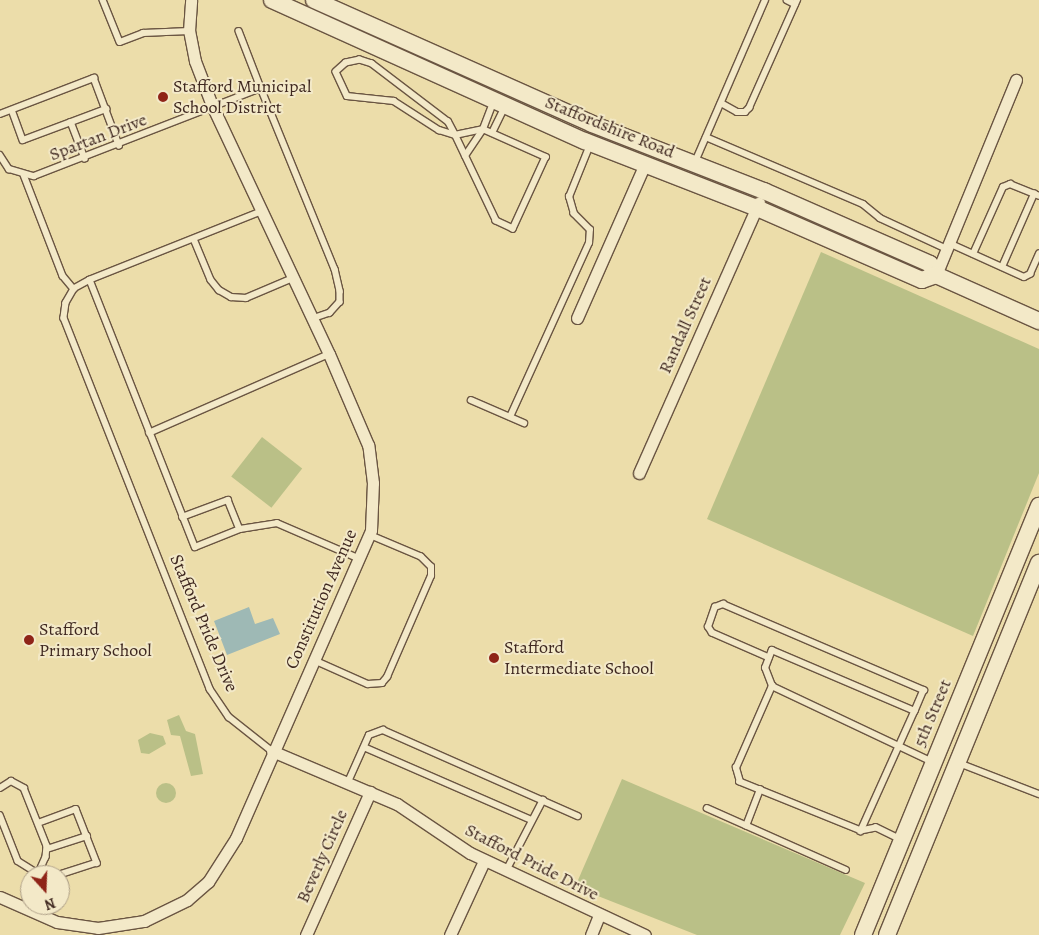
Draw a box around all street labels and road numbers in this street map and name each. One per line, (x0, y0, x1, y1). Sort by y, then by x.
street label: Staffordshire Road (542, 91, 678, 163)
street label: Spartan Drive (46, 109, 150, 165)
street label: Randall Street (654, 273, 716, 377)
street label: Constitution Avenue (280, 526, 362, 672)
street label: Stafford Pride Drive (165, 551, 243, 695)
street label: 5th Street (908, 676, 956, 750)
street label: Beverly Circle (292, 806, 352, 906)
street label: Stafford Pride Drive (462, 819, 602, 905)

